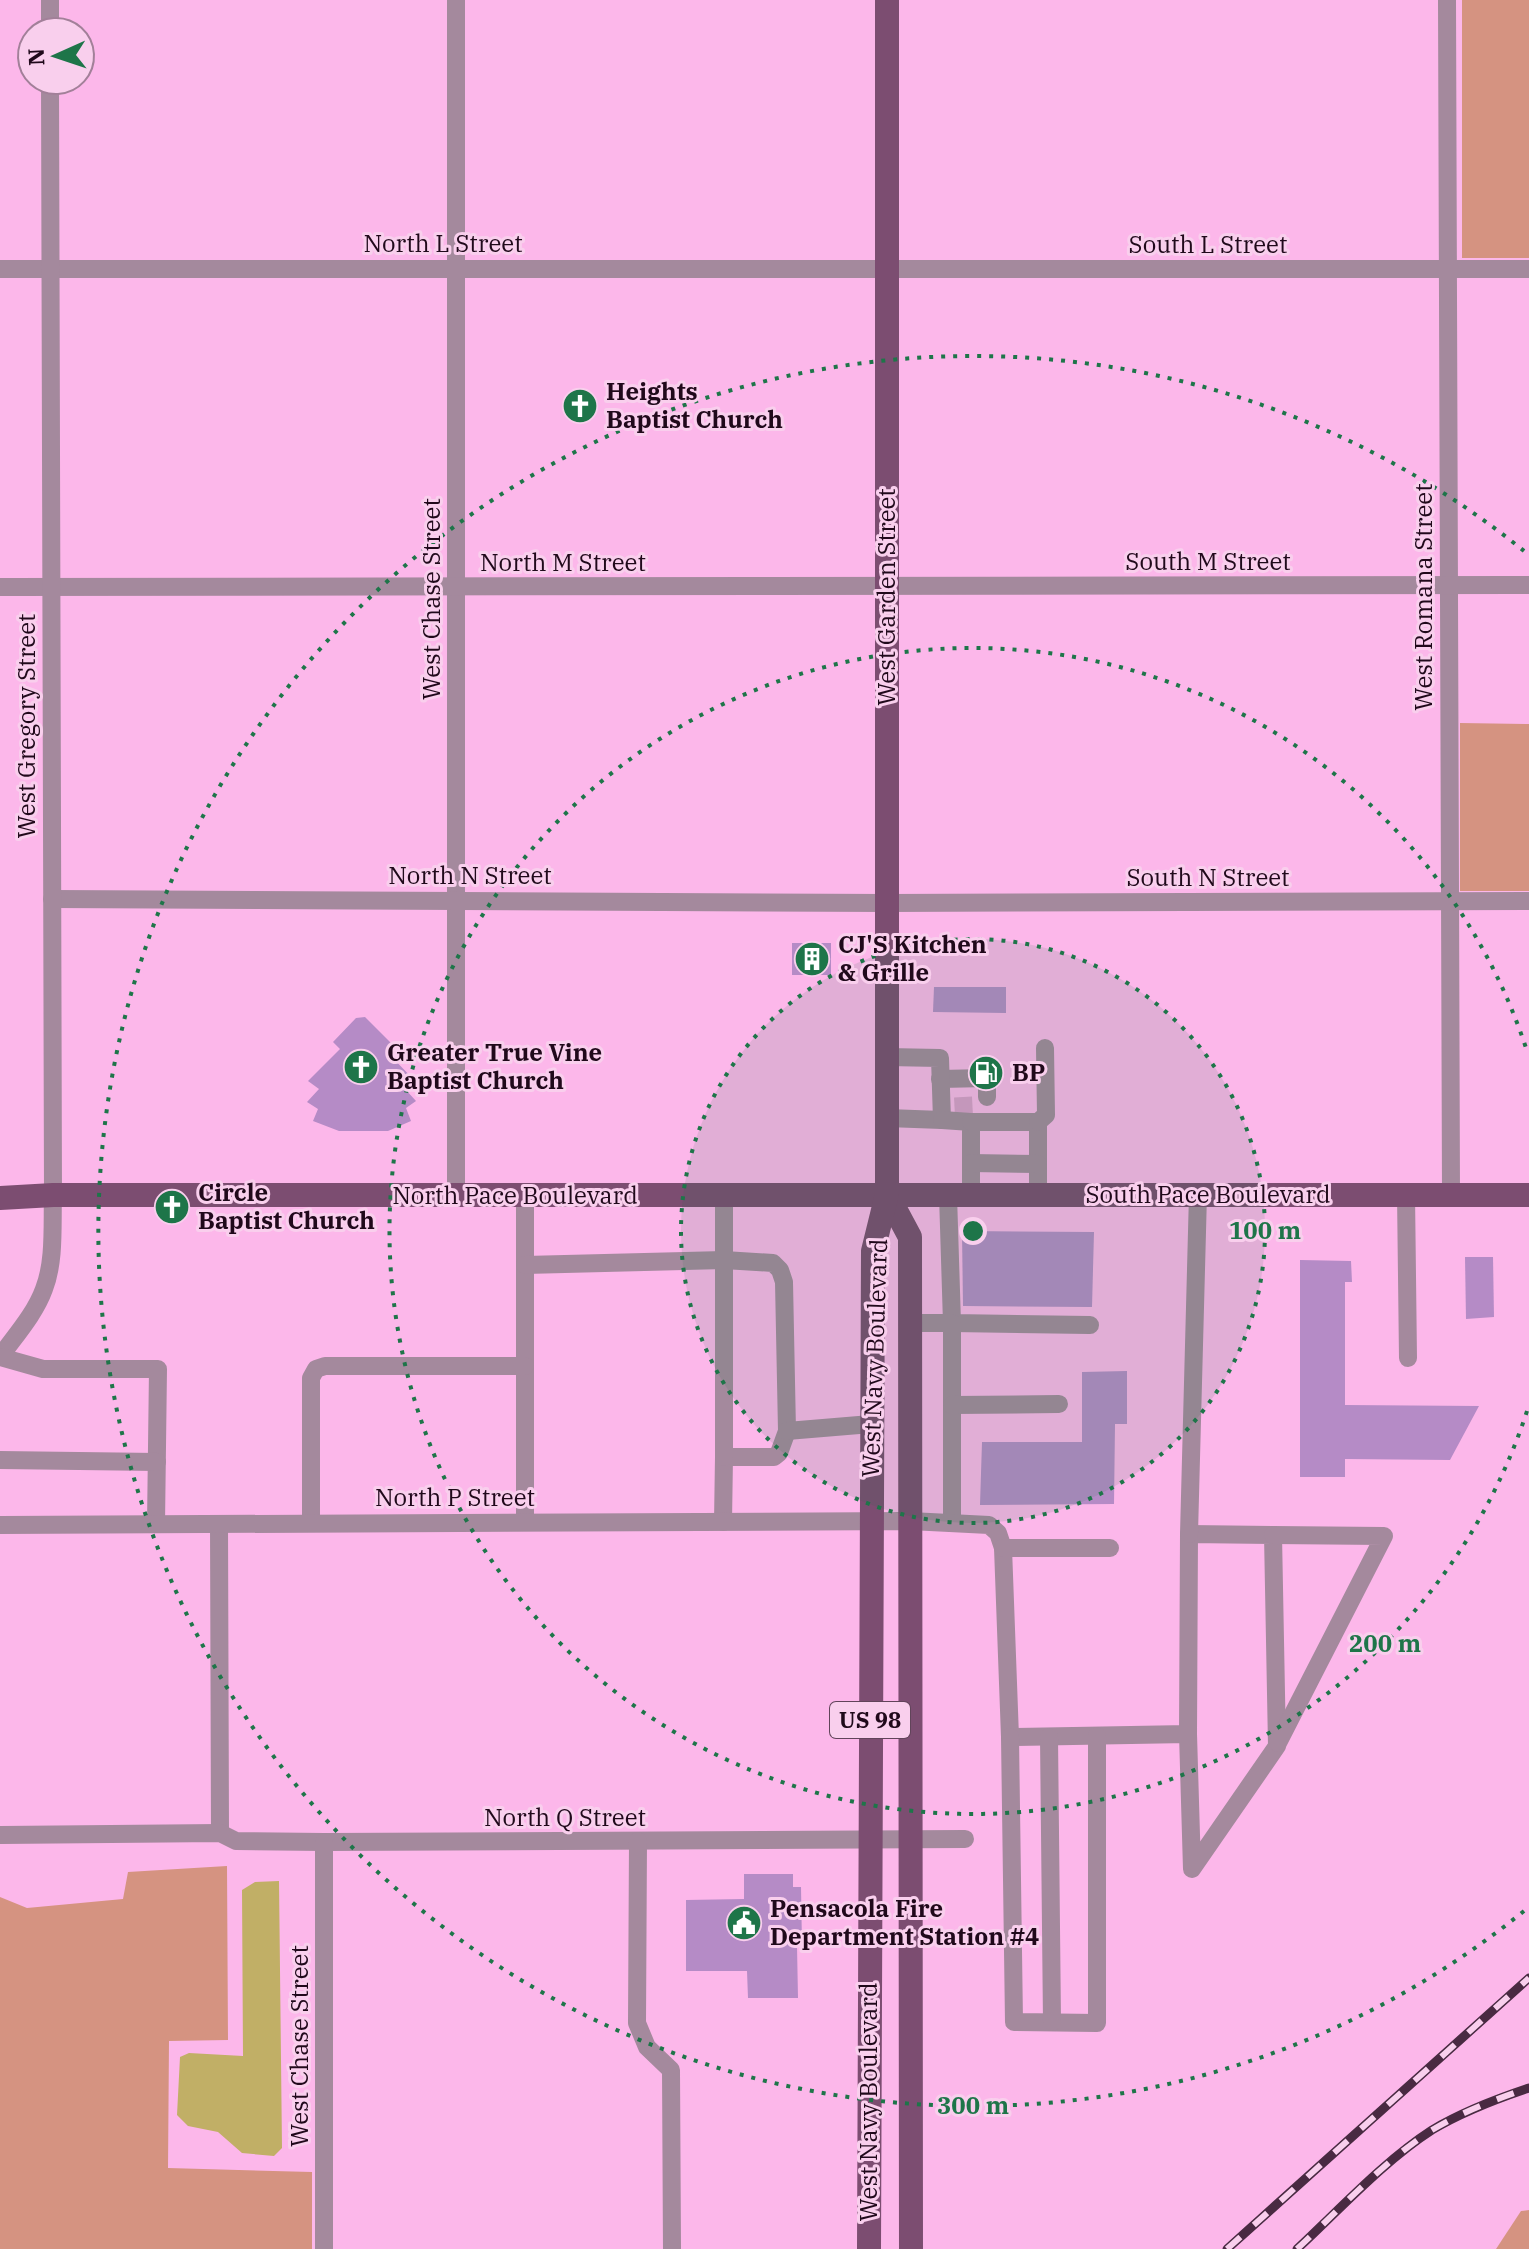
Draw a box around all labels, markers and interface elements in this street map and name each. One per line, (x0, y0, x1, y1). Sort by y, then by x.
north arrow (16, 16, 96, 96)
text: N (21, 48, 50, 67)
street label: North L Street (363, 227, 523, 259)
street label: South L Street (1129, 228, 1287, 260)
place label: Heights Baptist Church (606, 375, 783, 435)
church icon: Heights Baptist Church (561, 387, 599, 425)
street label: West Romana Street (1407, 483, 1439, 711)
street label: West Garden Street (870, 488, 902, 706)
street label: West Chase Street (415, 498, 447, 700)
street label: South M Street (1125, 545, 1291, 577)
street label: North M Street (480, 546, 646, 578)
street label: West Gregory Street (10, 614, 42, 839)
street label: North N Street (388, 859, 552, 891)
street label: South N Street (1126, 861, 1290, 893)
place label: CJ'S Kitchen & Grille (838, 928, 987, 988)
building icon: CJ'S Kitchen & Grille (793, 940, 831, 978)
place label: Greater True Vine Baptist Church (387, 1036, 602, 1096)
church icon: Greater True Vine Baptist Church (342, 1048, 380, 1086)
fuel station icon: BP (967, 1054, 1005, 1092)
place label: BP (1012, 1056, 1045, 1088)
place label: Circle Baptist Church (198, 1176, 375, 1236)
street label: South Pace Boulevard (1085, 1178, 1331, 1210)
street label: North Pace Boulevard (392, 1179, 638, 1211)
church icon: Circle Baptist Church (153, 1188, 191, 1226)
text: 100 m (1229, 1214, 1301, 1246)
centre of rings (959, 1217, 987, 1245)
street label: West Navy Boulevard (854, 1238, 894, 1478)
street label: North P Street (375, 1481, 535, 1513)
text: 200 m (1349, 1627, 1421, 1659)
road number: US 98 (830, 1702, 910, 1738)
street label: North Q Street (484, 1801, 646, 1833)
place label: Pensacola Fire Department Station #4 (770, 1892, 1039, 1952)
public building icon: Pensacola Fire Department Station #4 (725, 1904, 763, 1942)
street label: West Chase Street (283, 1945, 315, 2147)
street label: West Navy Boulevard (852, 1982, 884, 2222)
text: 300 m (937, 2089, 1009, 2121)

